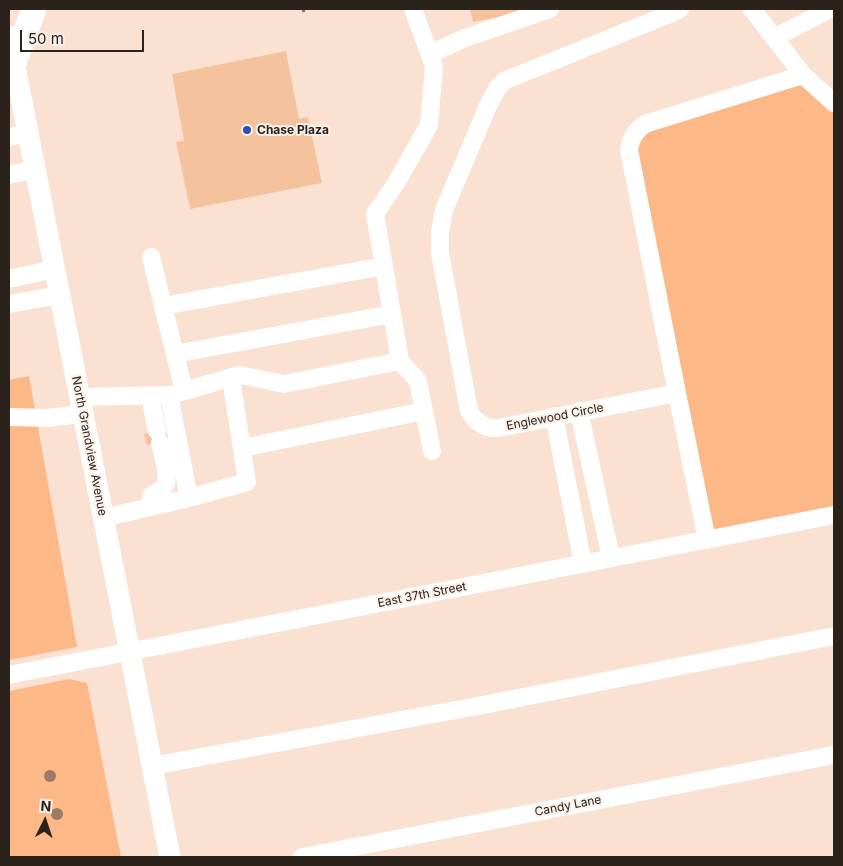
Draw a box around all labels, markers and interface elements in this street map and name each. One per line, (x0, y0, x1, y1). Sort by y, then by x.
scale bar (22, 20, 146, 52)
text: 50 m (28, 29, 64, 48)
place label: Chase Plaza (257, 123, 329, 137)
marker: Chase Plaza (241, 124, 253, 136)
street label: North Grandview Avenue (68, 375, 110, 517)
street label: Englewood Circle (505, 401, 605, 433)
street label: East 37th Street (376, 579, 468, 611)
street label: Candy Lane (533, 792, 603, 820)
north arrow (20, 796, 70, 846)
text: N (40, 797, 52, 814)

